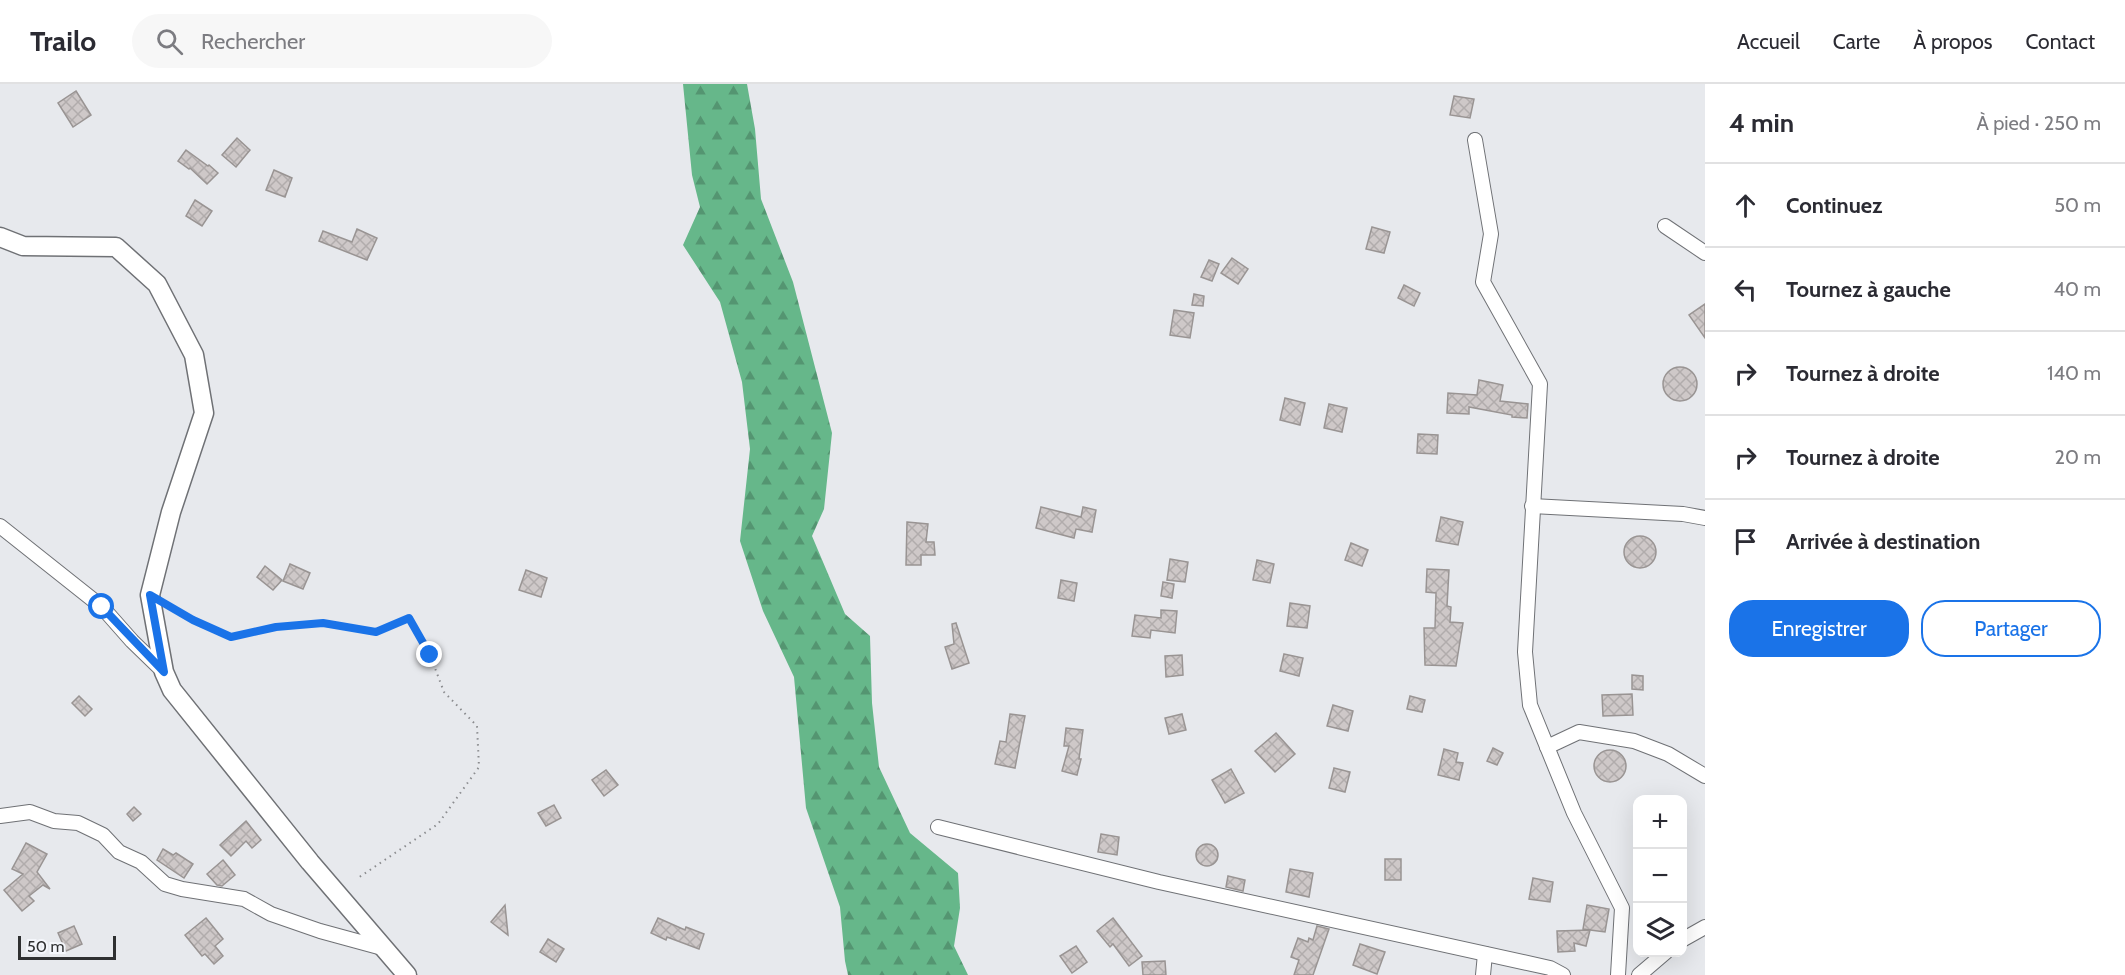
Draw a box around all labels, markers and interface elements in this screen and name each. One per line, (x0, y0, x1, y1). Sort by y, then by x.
search box (132, 14, 552, 68)
text: Trailo (30, 24, 96, 58)
icon: search (153, 25, 186, 58)
text: Rechercher (201, 28, 305, 55)
text: Accueil (1737, 29, 1800, 54)
text: Carte (1833, 29, 1880, 54)
text: À propos (1913, 29, 1992, 54)
text: Contact (2025, 29, 2095, 54)
text: 4 min (1729, 107, 1794, 139)
text: À pied · 250 m (1976, 111, 2101, 135)
icon: ahead (1729, 189, 1762, 222)
text: Continuez (1786, 192, 1883, 219)
text: 50 m (2054, 193, 2101, 217)
icon: left (1729, 273, 1762, 306)
text: Tournez à gauche (1786, 276, 1951, 303)
text: 40 m (2053, 277, 2101, 301)
icon: right (1729, 357, 1762, 390)
text: Tournez à droite (1786, 360, 1940, 387)
text: 140 m (2047, 361, 2101, 385)
icon: right (1729, 441, 1762, 474)
text: Tournez à droite (1786, 444, 1940, 471)
text: 20 m (2055, 445, 2101, 469)
icon: arrive (1729, 525, 1762, 558)
text: Arrivée à destination (1786, 528, 1980, 555)
route start (88, 593, 114, 619)
button: Enregistrer (1729, 600, 1909, 657)
button: Partager (1921, 600, 2101, 657)
route end (416, 641, 442, 667)
map controls (1633, 795, 1687, 957)
button: + (1633, 795, 1687, 849)
button: − (1633, 849, 1687, 903)
button: layers (1633, 903, 1687, 957)
scale bar (18, 933, 116, 960)
text: 50 m (27, 937, 64, 956)

